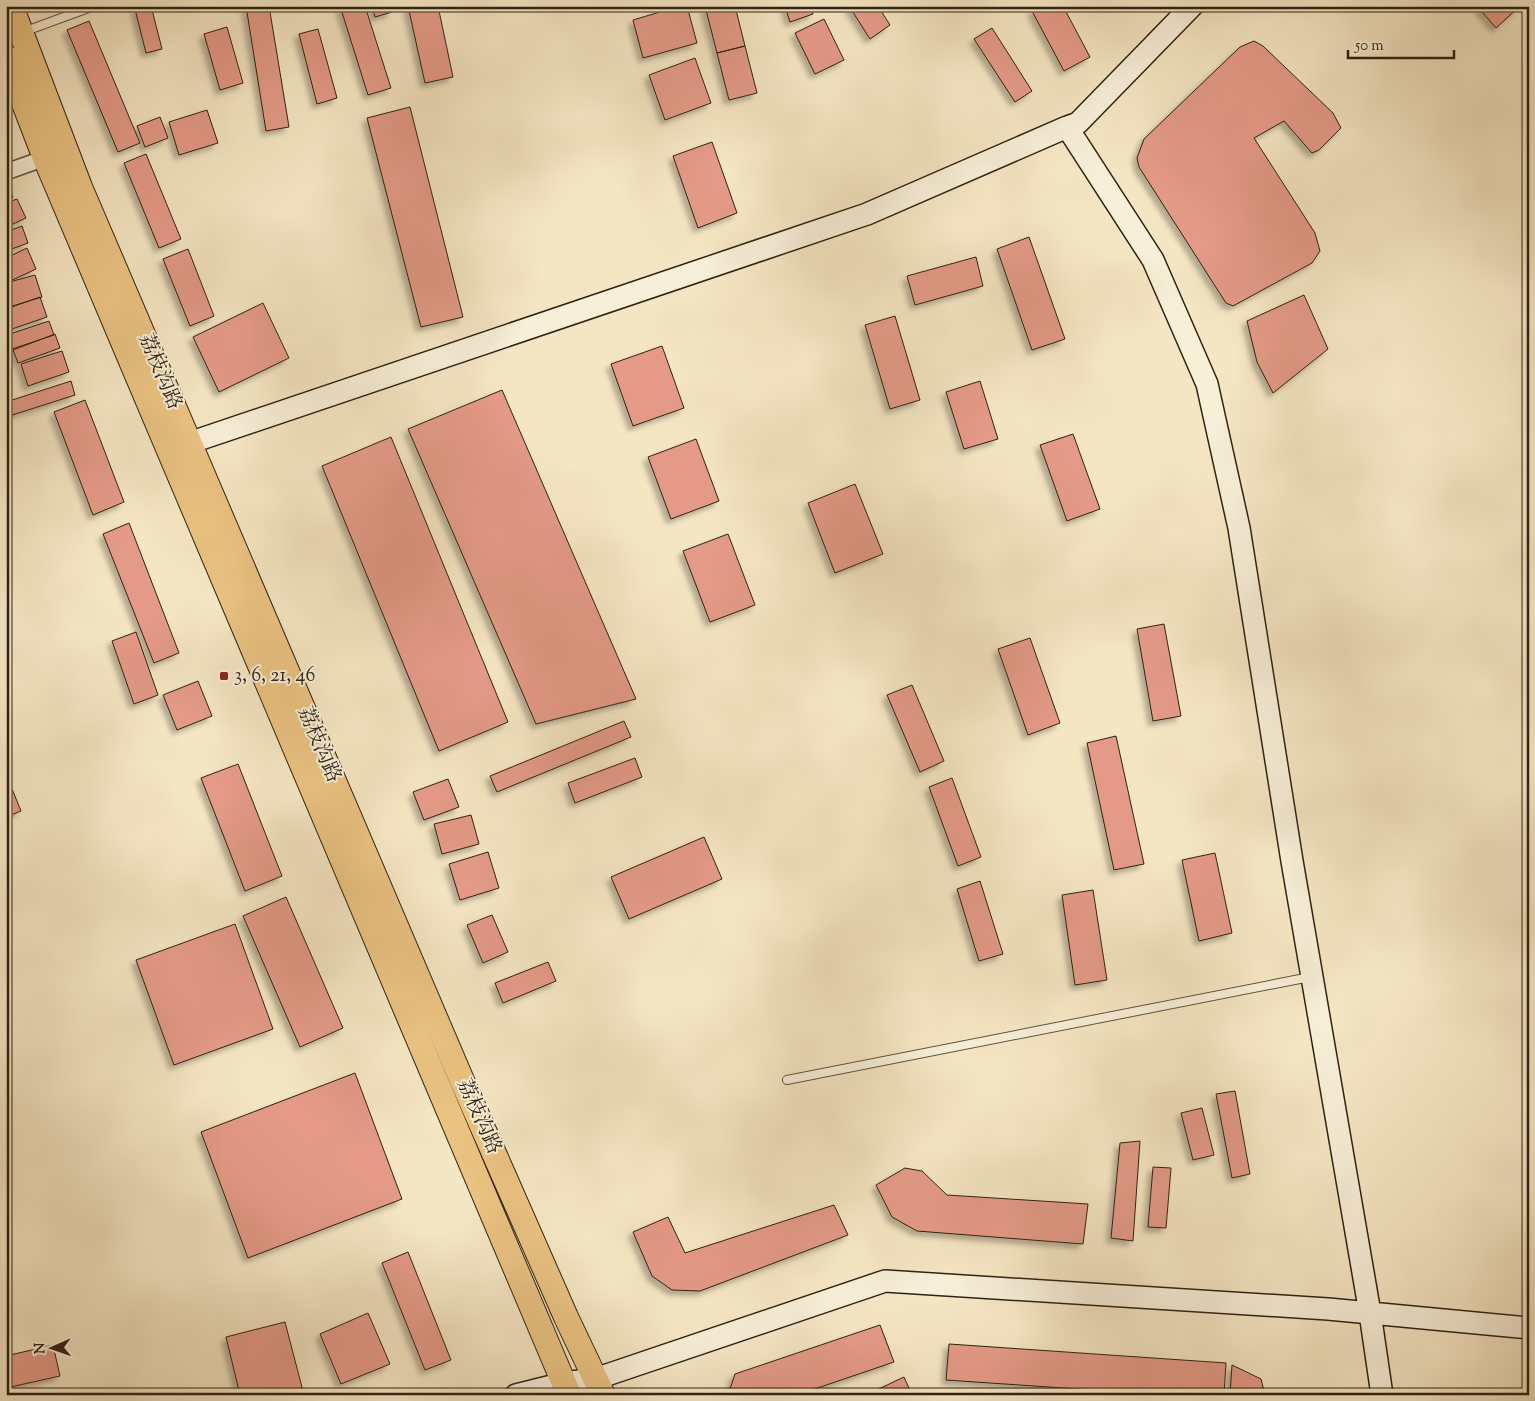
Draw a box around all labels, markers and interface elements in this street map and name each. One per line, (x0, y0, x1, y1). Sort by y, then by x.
scale bar (1348, 28, 1454, 60)
text: 50 m (1354, 36, 1384, 57)
street label: 荔枝沟路 (130, 330, 188, 414)
place label: 3, 6, 21, 46 (234, 662, 315, 691)
marker: 3, 6, 21, 46 (218, 670, 230, 682)
street label: 荔枝沟路 (289, 703, 347, 787)
street label: 荔枝沟路 (448, 1075, 508, 1159)
north arrow (28, 1324, 78, 1374)
text: N (31, 1342, 51, 1354)

